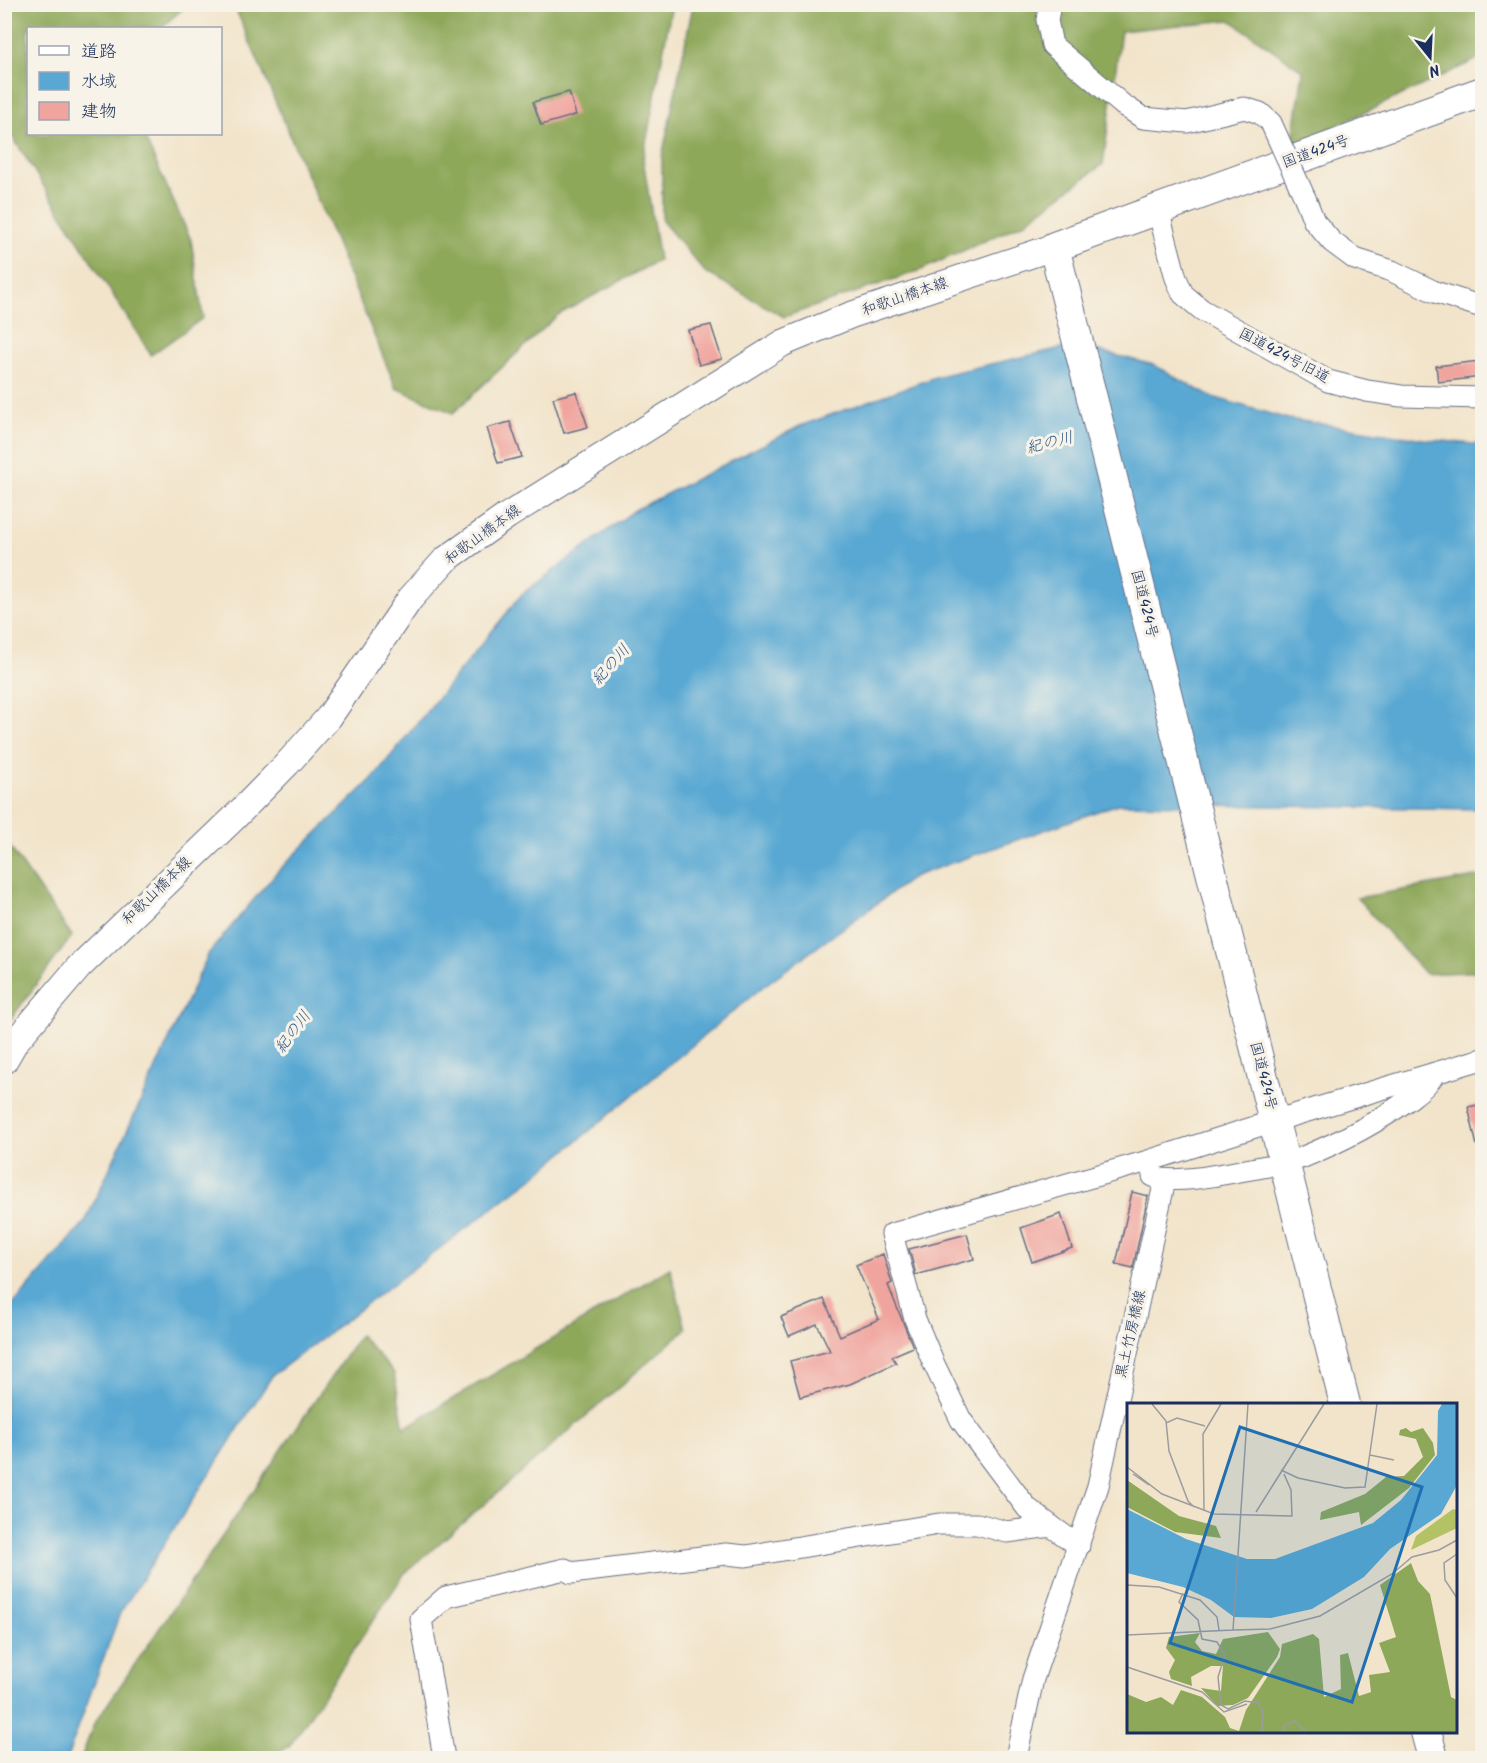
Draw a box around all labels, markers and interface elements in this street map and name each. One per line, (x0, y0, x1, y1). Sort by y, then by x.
legend (27, 27, 222, 135)
north arrow (1400, 27, 1460, 87)
text: 道路 (81, 38, 117, 67)
text: N (1426, 56, 1443, 83)
text: 水域 (81, 68, 117, 97)
text: 建物 (81, 98, 117, 127)
street label: 国道424号 (1279, 129, 1353, 175)
street label: 和歌山橋本線 (859, 271, 951, 323)
street label: 国道424号旧道 (1234, 322, 1334, 390)
water label: 紀の川 (1024, 425, 1076, 461)
street label: 和歌山橋本線 (440, 499, 526, 571)
street label: 国道424号 (1124, 567, 1164, 641)
water label: 紀の川 (586, 639, 636, 691)
street label: 和歌山橋本線 (116, 851, 198, 931)
water label: 紀の川 (269, 1005, 317, 1059)
street label: 国道424号 (1243, 1039, 1283, 1113)
street label: 黒土竹房橋線 (1109, 1287, 1153, 1381)
inset map (1127, 1403, 1457, 1733)

